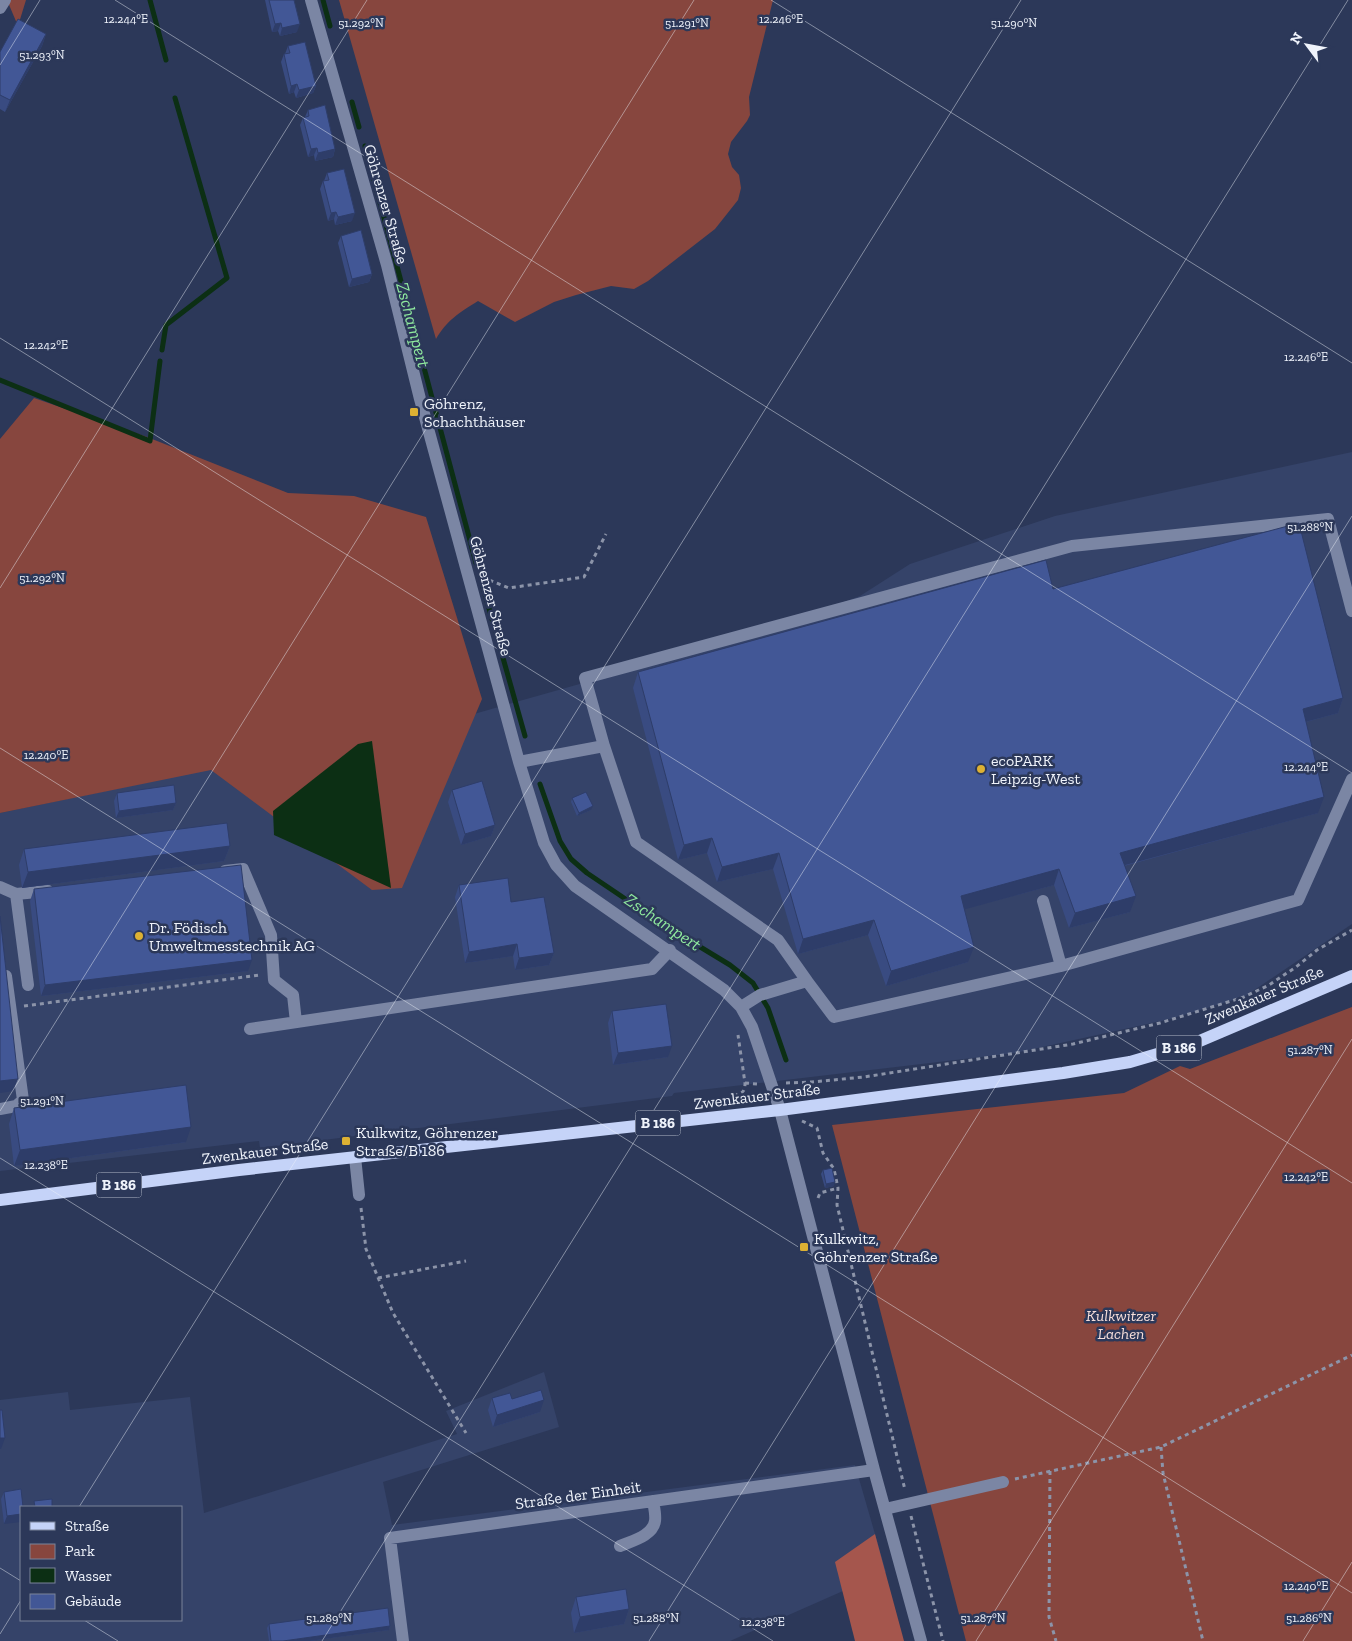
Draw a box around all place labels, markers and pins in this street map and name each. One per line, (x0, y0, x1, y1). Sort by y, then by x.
place label: Göhrenz, Schachthäuser (424, 394, 526, 431)
marker: Göhrenz, Schachthäuser (408, 406, 420, 418)
place label: ecoPARK Leipzig-West (991, 751, 1081, 788)
marker: ecoPARK Leipzig-West (975, 763, 987, 775)
place label: Dr. Födisch Umweltmesstechnik AG (149, 918, 315, 955)
marker: Dr. Födisch Umweltmesstechnik AG (133, 930, 145, 942)
place label: Kulkwitz, Göhrenzer Straße/B 186 (356, 1123, 498, 1160)
marker: Kulkwitz, Göhrenzer Straße/B 186 (340, 1135, 352, 1147)
place label: Kulkwitz, Göhrenzer Straße (814, 1229, 938, 1266)
marker: Kulkwitz, Göhrenzer Straße (798, 1241, 810, 1253)

